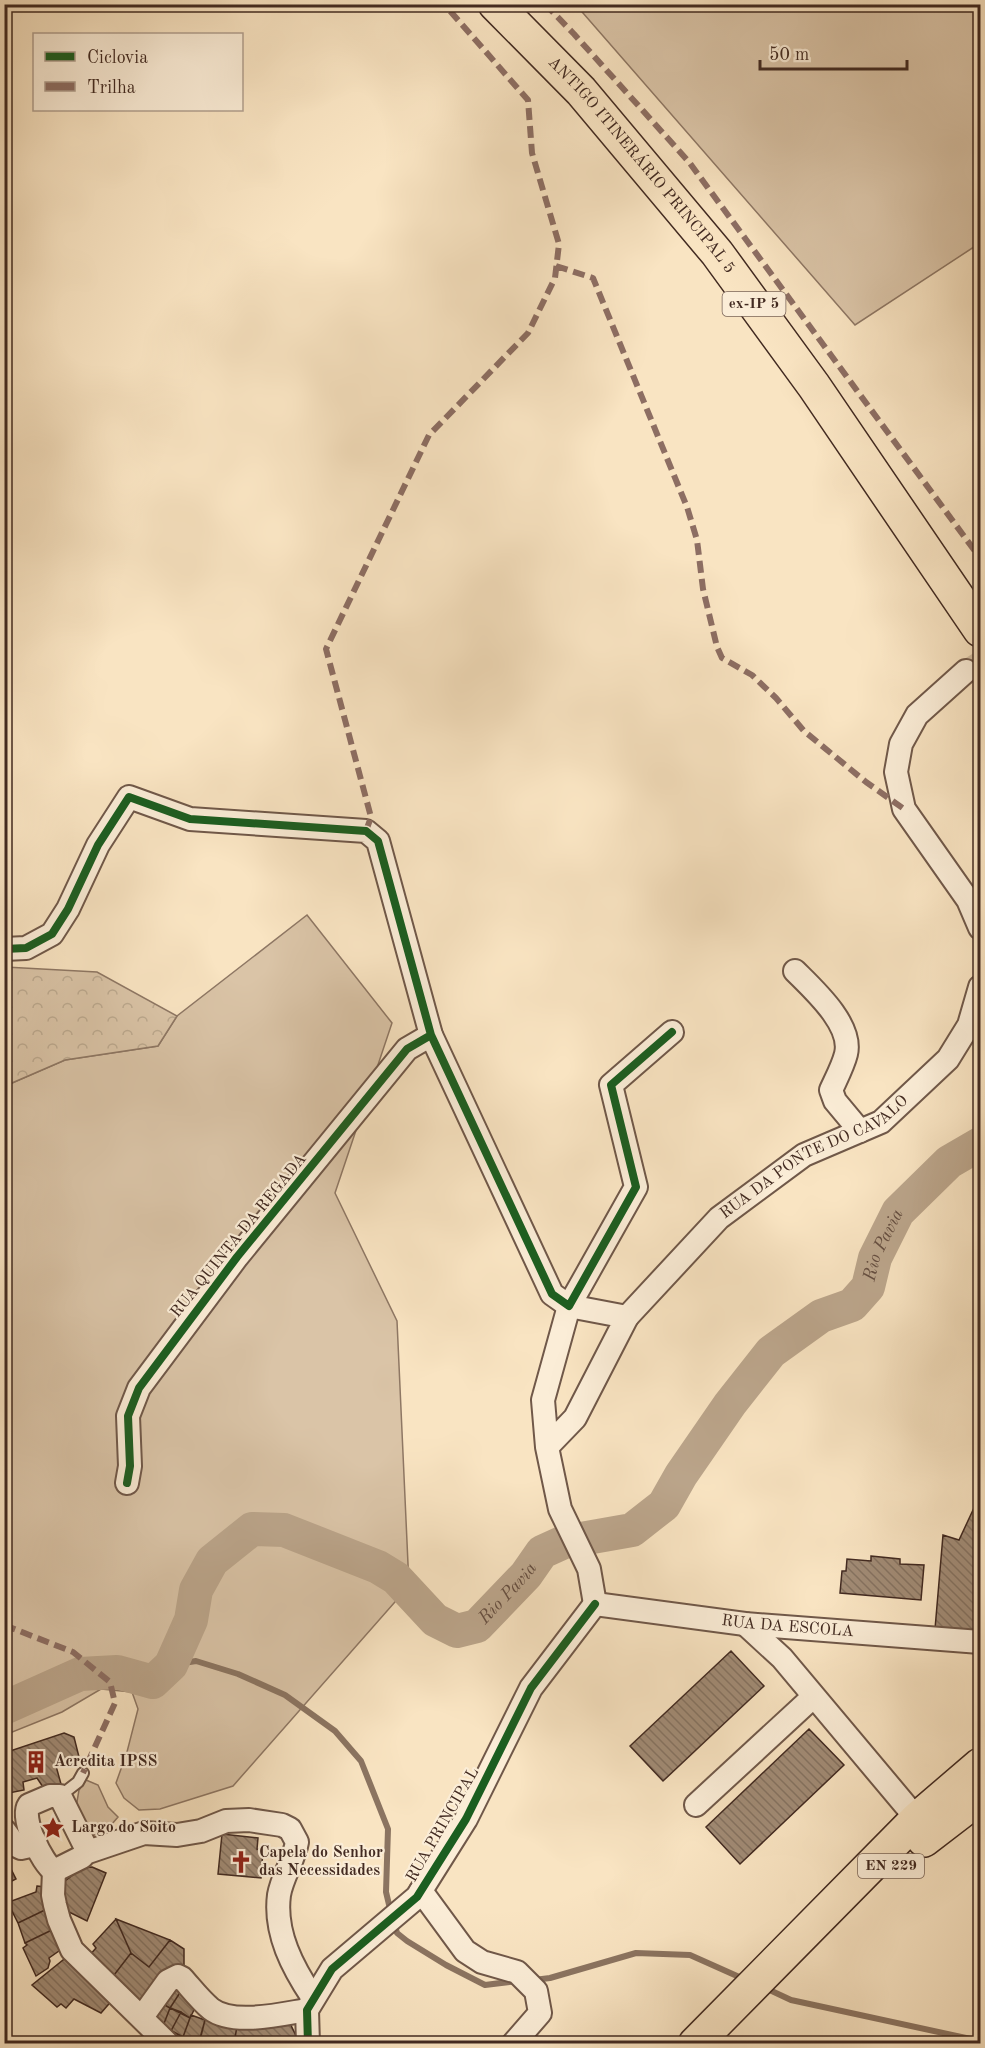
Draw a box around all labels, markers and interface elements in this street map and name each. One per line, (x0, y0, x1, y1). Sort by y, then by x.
legend (33, 33, 243, 111)
scale bar (760, 33, 907, 71)
text: 50 m (769, 46, 809, 64)
text: Ciclovia (87, 49, 148, 67)
street label: ANTIGO ITINERÁRIO PRINCIPAL 5 (545, 54, 737, 277)
text: Trilha (87, 79, 136, 97)
road number: ex-IP 5 (722, 292, 786, 316)
street label: RUA DA PONTE DO CAVALO (717, 1093, 911, 1222)
street label: RUA QUINTA DA REGADA (168, 1151, 310, 1321)
water label: Rio Pavia (861, 1206, 907, 1284)
water label: Rio Pavia (474, 1559, 541, 1628)
street label: RUA DA ESCOLA (721, 1613, 854, 1640)
building icon: Acredita IPSS (23, 1749, 49, 1775)
place label: Acredita IPSS (54, 1754, 157, 1770)
street label: RUA PRINCIPAL (404, 1765, 482, 1885)
place icon: Largo do Soito (40, 1815, 66, 1841)
place label: Largo do Soito (71, 1820, 176, 1836)
place label: Capela do Senhor das Necessidades (259, 1845, 383, 1879)
church icon: Capela do Senhor das Necessidades (228, 1849, 254, 1875)
road number: EN 229 (858, 1854, 924, 1878)

